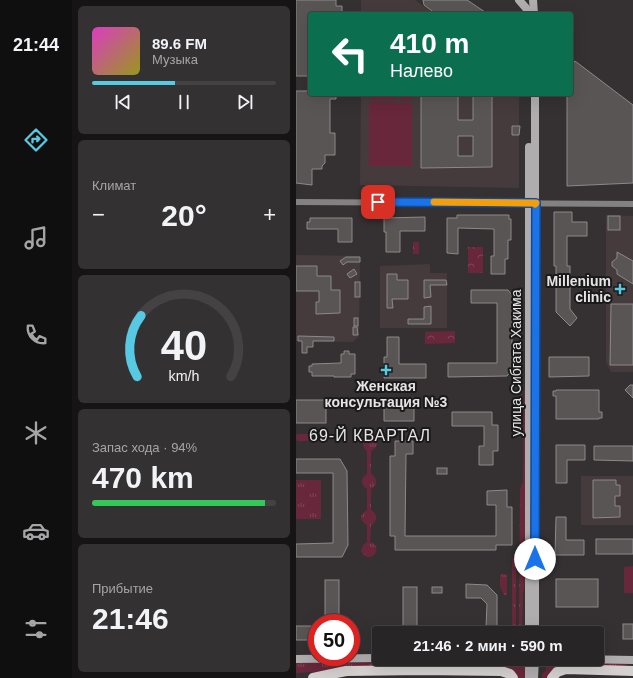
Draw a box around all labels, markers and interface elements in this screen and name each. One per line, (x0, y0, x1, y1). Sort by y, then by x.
icon: left (324, 28, 376, 80)
text: 410 m (390, 28, 469, 59)
text: 21:44 (13, 35, 59, 55)
text: 89.6 FM (152, 35, 207, 52)
text: Музыка (152, 52, 198, 67)
text: Налево (390, 61, 453, 81)
icon: previous (112, 91, 134, 113)
icon: pause (173, 91, 195, 113)
icon: next (234, 91, 256, 113)
icon: directions (22, 126, 50, 154)
text: Климат (92, 178, 136, 193)
pin (361, 185, 395, 219)
icon: arrive (367, 191, 389, 213)
text: 20° (161, 199, 207, 232)
text: − (92, 202, 105, 227)
text: + (263, 202, 276, 227)
icon: music (22, 224, 50, 252)
place label: Millenium clinic (546, 273, 611, 305)
marker: Millenium clinic (614, 283, 626, 295)
street label: улица Сибгата Хакима (508, 289, 524, 437)
icon: phone (22, 321, 50, 349)
text: 40 (161, 322, 207, 369)
marker: Женская консультация №3 (380, 364, 392, 376)
text: km/h (169, 368, 200, 384)
place label: Женская консультация №3 (325, 378, 448, 410)
icon: climate (22, 419, 50, 447)
district label: 69-Й КВАРТАЛ (309, 426, 431, 444)
text: Запас хода · 94% (92, 440, 197, 455)
text: 470 km (92, 461, 194, 494)
icon: car (22, 517, 50, 545)
position arrow (514, 538, 556, 580)
text: Прибытие (92, 581, 153, 596)
text: 21:46 (92, 602, 169, 635)
speed limit sign: 50 (308, 614, 360, 666)
icon: filters (22, 615, 50, 643)
text: 21:46 · 2 мин · 590 m (413, 637, 563, 654)

